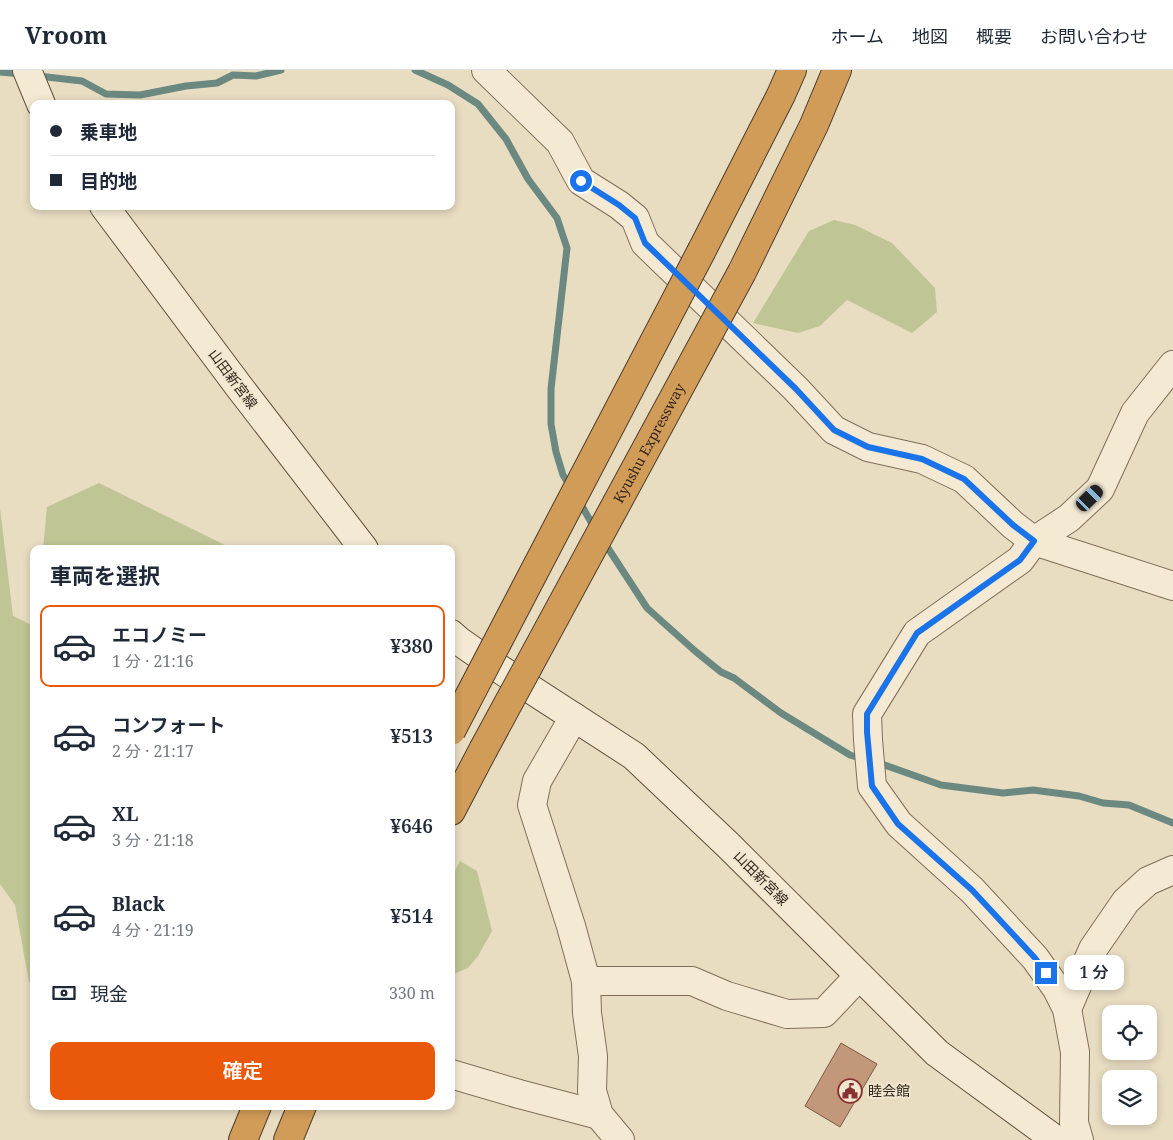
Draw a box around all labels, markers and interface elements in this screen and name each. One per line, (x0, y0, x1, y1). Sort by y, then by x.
text: Vroom (25, 18, 107, 51)
text: ホーム (831, 24, 884, 48)
text: 地図 (912, 24, 948, 48)
text: 概要 (976, 24, 1012, 48)
text: お問い合わせ (1040, 24, 1148, 48)
text: 乗車地 (80, 119, 137, 145)
text: 目的地 (80, 168, 137, 194)
route start (570, 170, 592, 192)
street label: 山田新宮線 (205, 345, 262, 412)
street label: Kyushu Expressway (609, 380, 689, 506)
car (1074, 482, 1106, 514)
text: 車両を選択 (50, 560, 160, 590)
text: エコノミー (112, 622, 207, 648)
icon: car (52, 624, 97, 669)
text: ¥380 (390, 633, 433, 659)
text: 1 分 · 21:16 (112, 650, 194, 672)
text: コンフォート (112, 712, 225, 738)
icon: car (52, 714, 97, 759)
text: ¥513 (390, 723, 433, 749)
text: 2 分 · 21:17 (112, 740, 194, 762)
text: XL (112, 801, 138, 827)
icon: car (52, 804, 97, 849)
text: ¥646 (390, 813, 433, 839)
text: 3 分 · 21:18 (112, 829, 194, 851)
street label: 山田新宮線 (730, 846, 793, 909)
text: Black (112, 891, 165, 917)
icon: car (52, 894, 97, 939)
text: ¥514 (390, 903, 433, 929)
text: 4 分 · 21:19 (112, 919, 194, 941)
callout: 1 分 (1064, 956, 1124, 990)
text: 1 分 (1079, 961, 1109, 983)
route end (1035, 962, 1057, 984)
icon: cash (50, 979, 78, 1007)
text: 現金 (90, 981, 128, 1007)
text: 330 m (389, 982, 435, 1004)
map controls (1102, 1005, 1157, 1125)
button: locate (1102, 1005, 1157, 1060)
button: 確定 (50, 1042, 435, 1100)
button: layers (1102, 1070, 1157, 1125)
public building icon: 睦会館 (837, 1078, 863, 1104)
place label: 睦会館 (868, 1081, 910, 1100)

